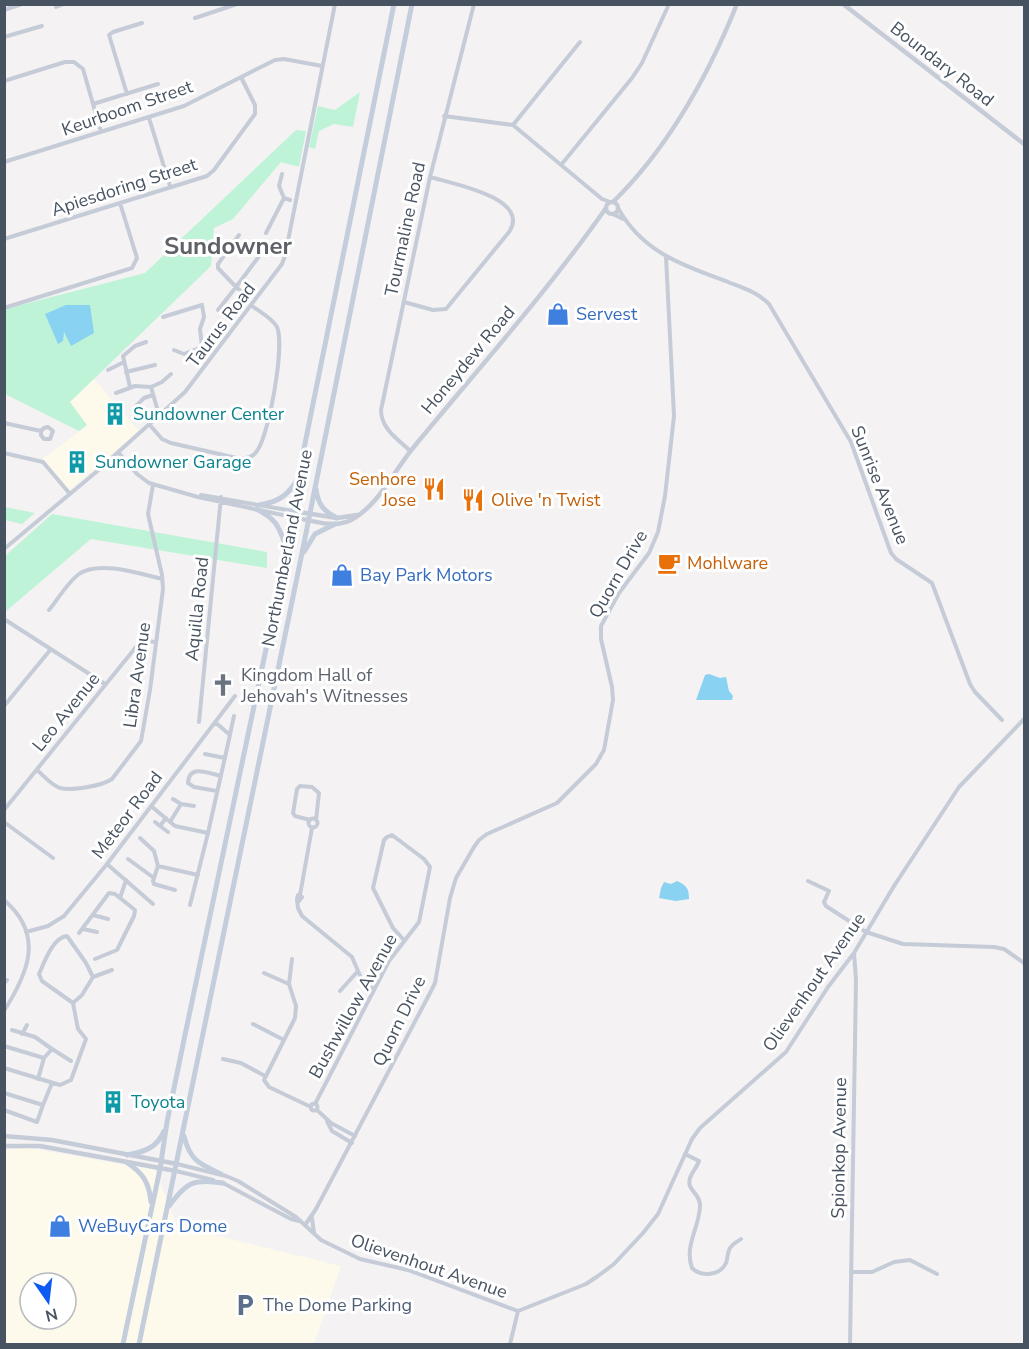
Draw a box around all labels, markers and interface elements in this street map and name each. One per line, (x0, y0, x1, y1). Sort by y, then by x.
street label: Boundary Road (885, 16, 999, 112)
street label: Keurboom Street (58, 74, 196, 142)
street label: Apiesdoring Street (48, 152, 200, 222)
street label: Tourmaline Road (379, 160, 431, 298)
district label: Sundowner (164, 230, 293, 262)
street label: Taurus Road (181, 278, 261, 372)
street label: Honeydew Road (416, 301, 520, 419)
shop icon: Servest (545, 301, 571, 327)
place label: Servest (576, 302, 638, 326)
building icon: Sundowner Center (102, 401, 128, 427)
place label: Sundowner Center (133, 402, 285, 426)
street label: Sunrise Avenue (845, 422, 915, 548)
street label: Northumberland Avenue (256, 447, 318, 649)
building icon: Sundowner Garage (64, 449, 90, 475)
place label: Sundowner Garage (95, 450, 251, 474)
place label: Senhore Jose (349, 467, 416, 512)
restaurant icon: Senhore Jose (421, 476, 447, 502)
restaurant icon: Olive 'n Twist (460, 487, 486, 513)
place label: Olive 'n Twist (491, 488, 601, 512)
street label: Quorn Drive (583, 526, 653, 622)
cafe icon: Mohlware (656, 550, 682, 576)
place label: Mohlware (687, 551, 768, 575)
street label: Aquilla Road (180, 556, 214, 662)
shop icon: Bay Park Motors (329, 562, 355, 588)
place label: Bay Park Motors (360, 563, 493, 587)
street label: Libra Avenue (118, 621, 156, 729)
place label: Kingdom Hall of Jehovah's Witnesses (240, 663, 408, 708)
street label: Leo Avenue (27, 667, 105, 757)
church icon: Kingdom Hall of Jehovah's Witnesses (210, 672, 236, 698)
street label: Meteor Road (86, 766, 168, 864)
street label: Olievenhout Avenue (757, 908, 871, 1056)
street label: Bushwillow Avenue (303, 929, 403, 1083)
street label: Quorn Drive (367, 972, 431, 1070)
street label: Spionkop Avenue (826, 1077, 852, 1219)
building icon: Toyota (100, 1089, 126, 1115)
place label: Toyota (131, 1090, 185, 1114)
shop icon: WeBuyCars Dome (47, 1213, 73, 1239)
place label: WeBuyCars Dome (78, 1214, 227, 1238)
street label: Olievenhout Avenue (347, 1228, 511, 1304)
north arrow (18, 1271, 78, 1331)
parking icon: The Dome Parking (232, 1292, 258, 1318)
place label: The Dome Parking (263, 1293, 412, 1317)
text: N (43, 1302, 60, 1327)

